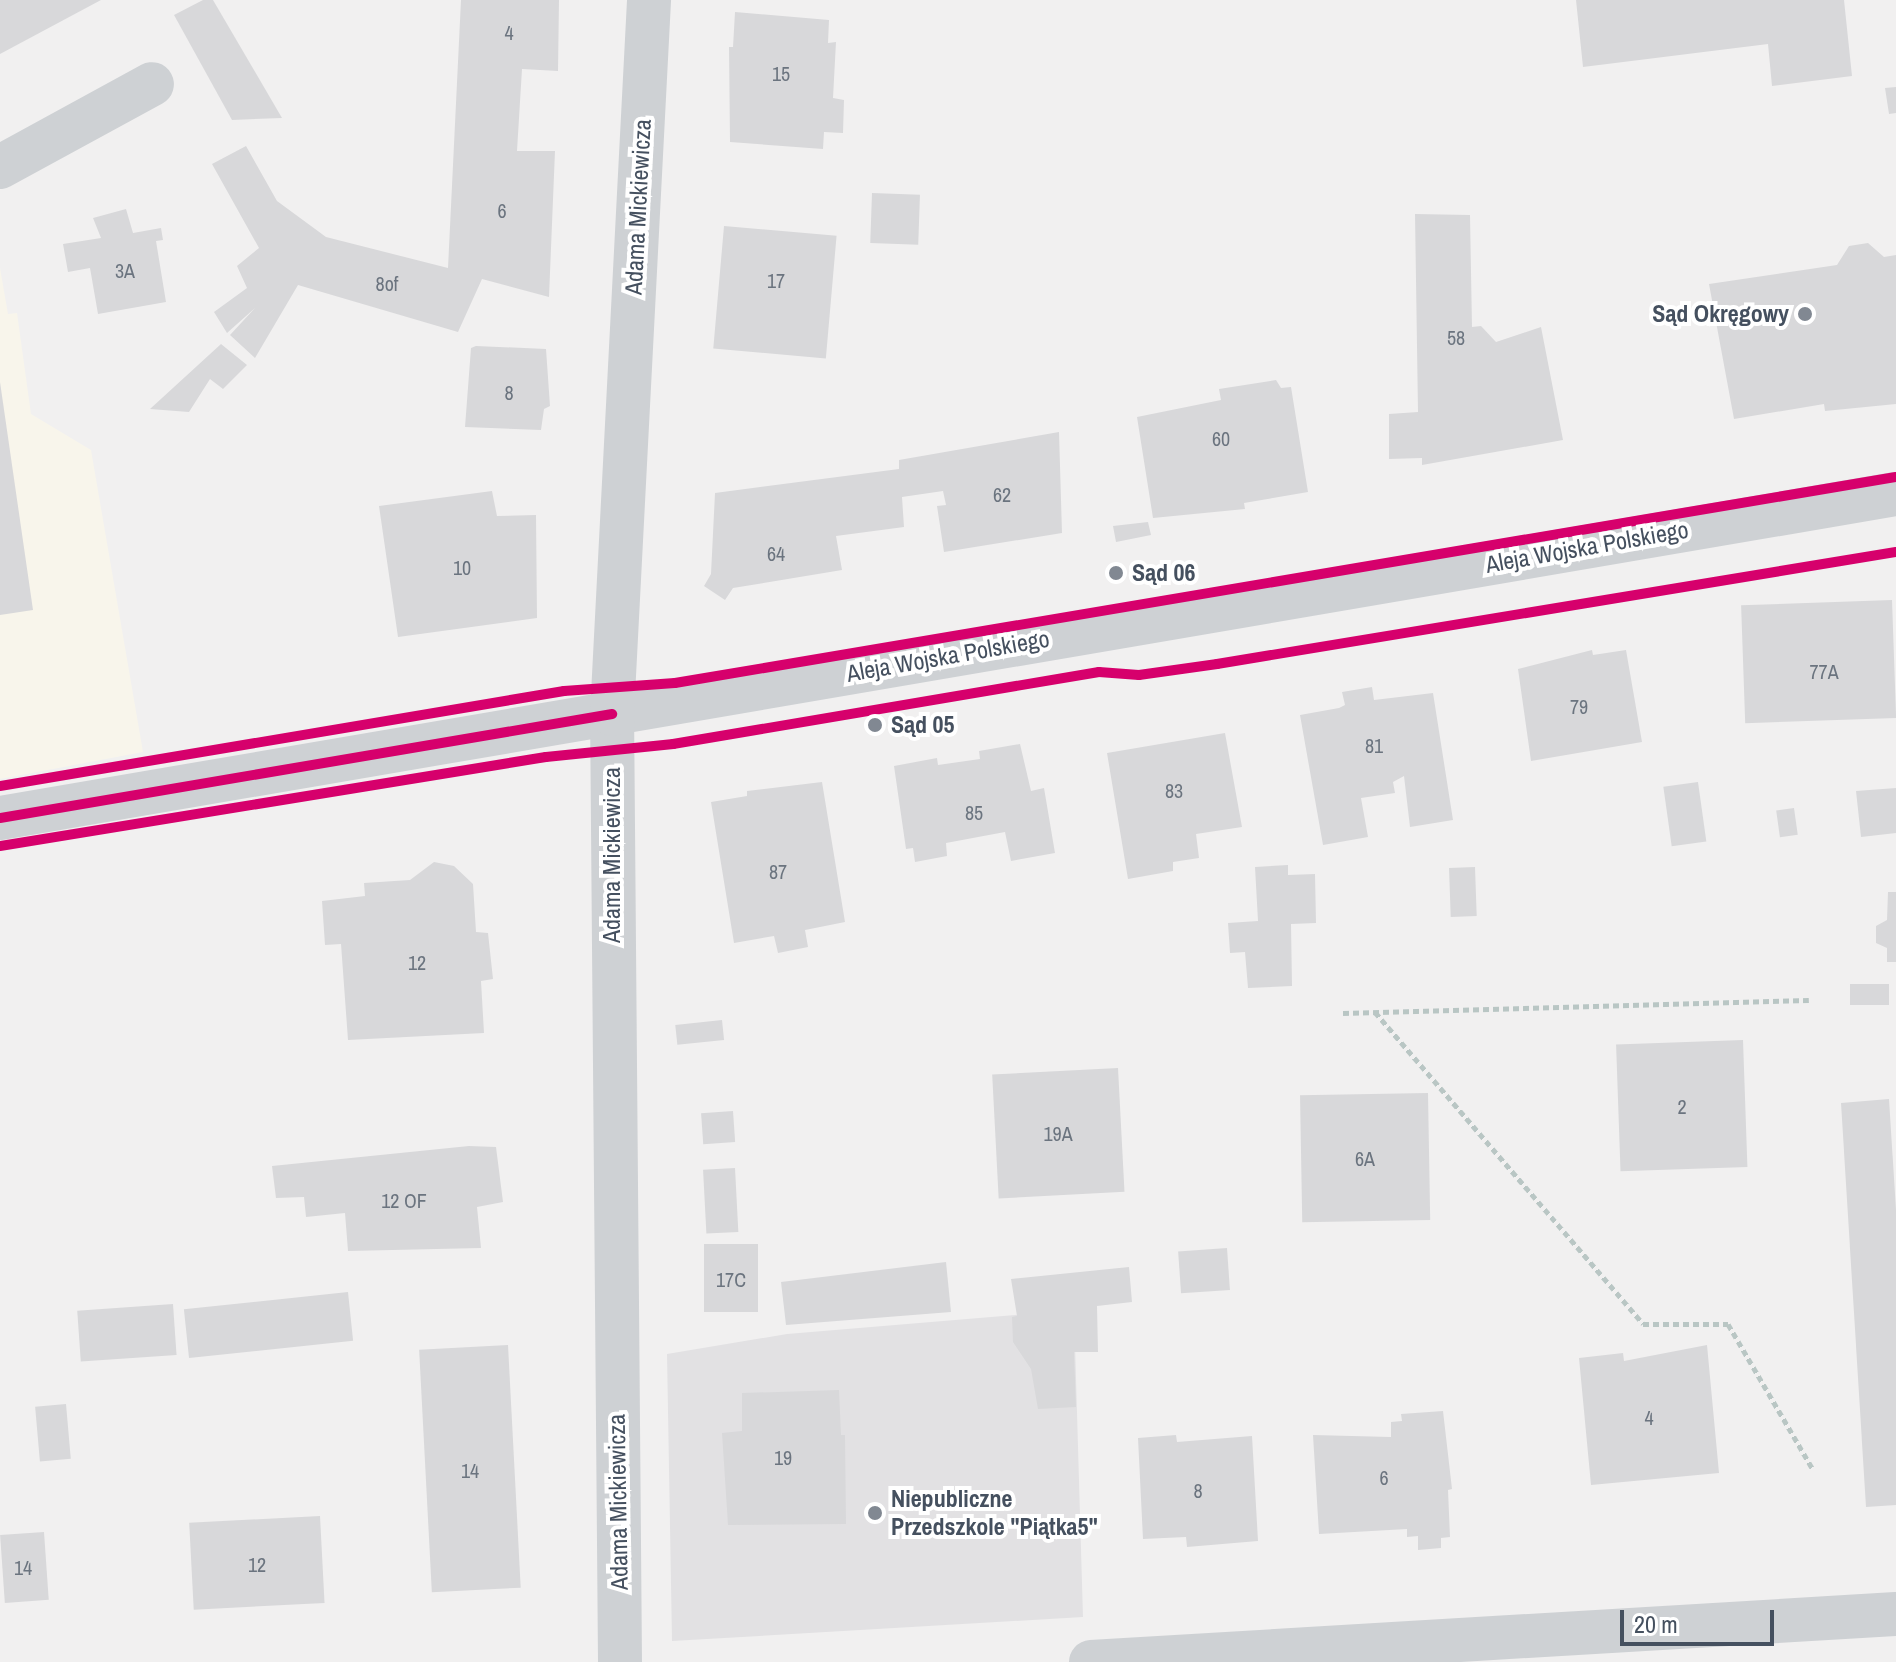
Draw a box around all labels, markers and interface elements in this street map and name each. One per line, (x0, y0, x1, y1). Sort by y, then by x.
house number: 4 (504, 20, 514, 44)
house number: 15 (772, 61, 790, 85)
street label: Adama Mickiewicza (619, 118, 657, 296)
house number: 6 (497, 198, 507, 222)
house number: 3A (115, 258, 135, 282)
house number: 17 (767, 268, 785, 292)
house number: 8of (376, 271, 398, 295)
place label: Sąd Okręgowy (1652, 300, 1789, 328)
marker: Sąd Okręgowy (1796, 305, 1814, 323)
house number: 58 (1447, 325, 1465, 349)
house number: 8 (504, 380, 514, 404)
house number: 60 (1212, 426, 1230, 450)
house number: 62 (993, 482, 1011, 506)
street label: Aleja Wojska Polskiego (1483, 515, 1691, 579)
house number: 64 (767, 541, 785, 565)
house number: 10 (453, 555, 471, 579)
place label: Sąd 06 (1132, 559, 1195, 587)
marker: Sąd 06 (1107, 564, 1125, 582)
street label: Aleja Wojska Polskiego (844, 624, 1052, 688)
house number: 77A (1809, 659, 1839, 683)
house number: 79 (1570, 694, 1588, 718)
place label: Sąd 05 (891, 711, 954, 739)
marker: Sąd 05 (866, 716, 884, 734)
house number: 81 (1365, 733, 1383, 757)
street label: Adama Mickiewicza (598, 767, 626, 943)
house number: 83 (1165, 778, 1183, 802)
house number: 85 (965, 800, 983, 824)
house number: 87 (769, 859, 787, 883)
house number: 12 (408, 950, 426, 974)
house number: 2 (1677, 1094, 1687, 1118)
house number: 19A (1043, 1121, 1073, 1145)
house number: 6A (1355, 1146, 1375, 1170)
house number: 12 OF (381, 1188, 427, 1212)
house number: 17C (716, 1267, 746, 1291)
house number: 4 (1644, 1405, 1654, 1429)
street label: Adama Mickiewicza (602, 1414, 634, 1590)
house number: 19 (774, 1445, 792, 1469)
house number: 14 (461, 1458, 479, 1482)
house number: 6 (1379, 1465, 1389, 1489)
house number: 8 (1193, 1478, 1203, 1502)
place label: Niepubliczne Przedszkole "Piątka5" (891, 1485, 1098, 1541)
marker: Niepubliczne Przedszkole "Piątka5" (866, 1504, 884, 1522)
house number: 12 (248, 1552, 266, 1576)
house number: 14 (14, 1555, 32, 1579)
scale bar (1624, 1594, 1778, 1644)
text: 20 m (1634, 1608, 1678, 1640)

